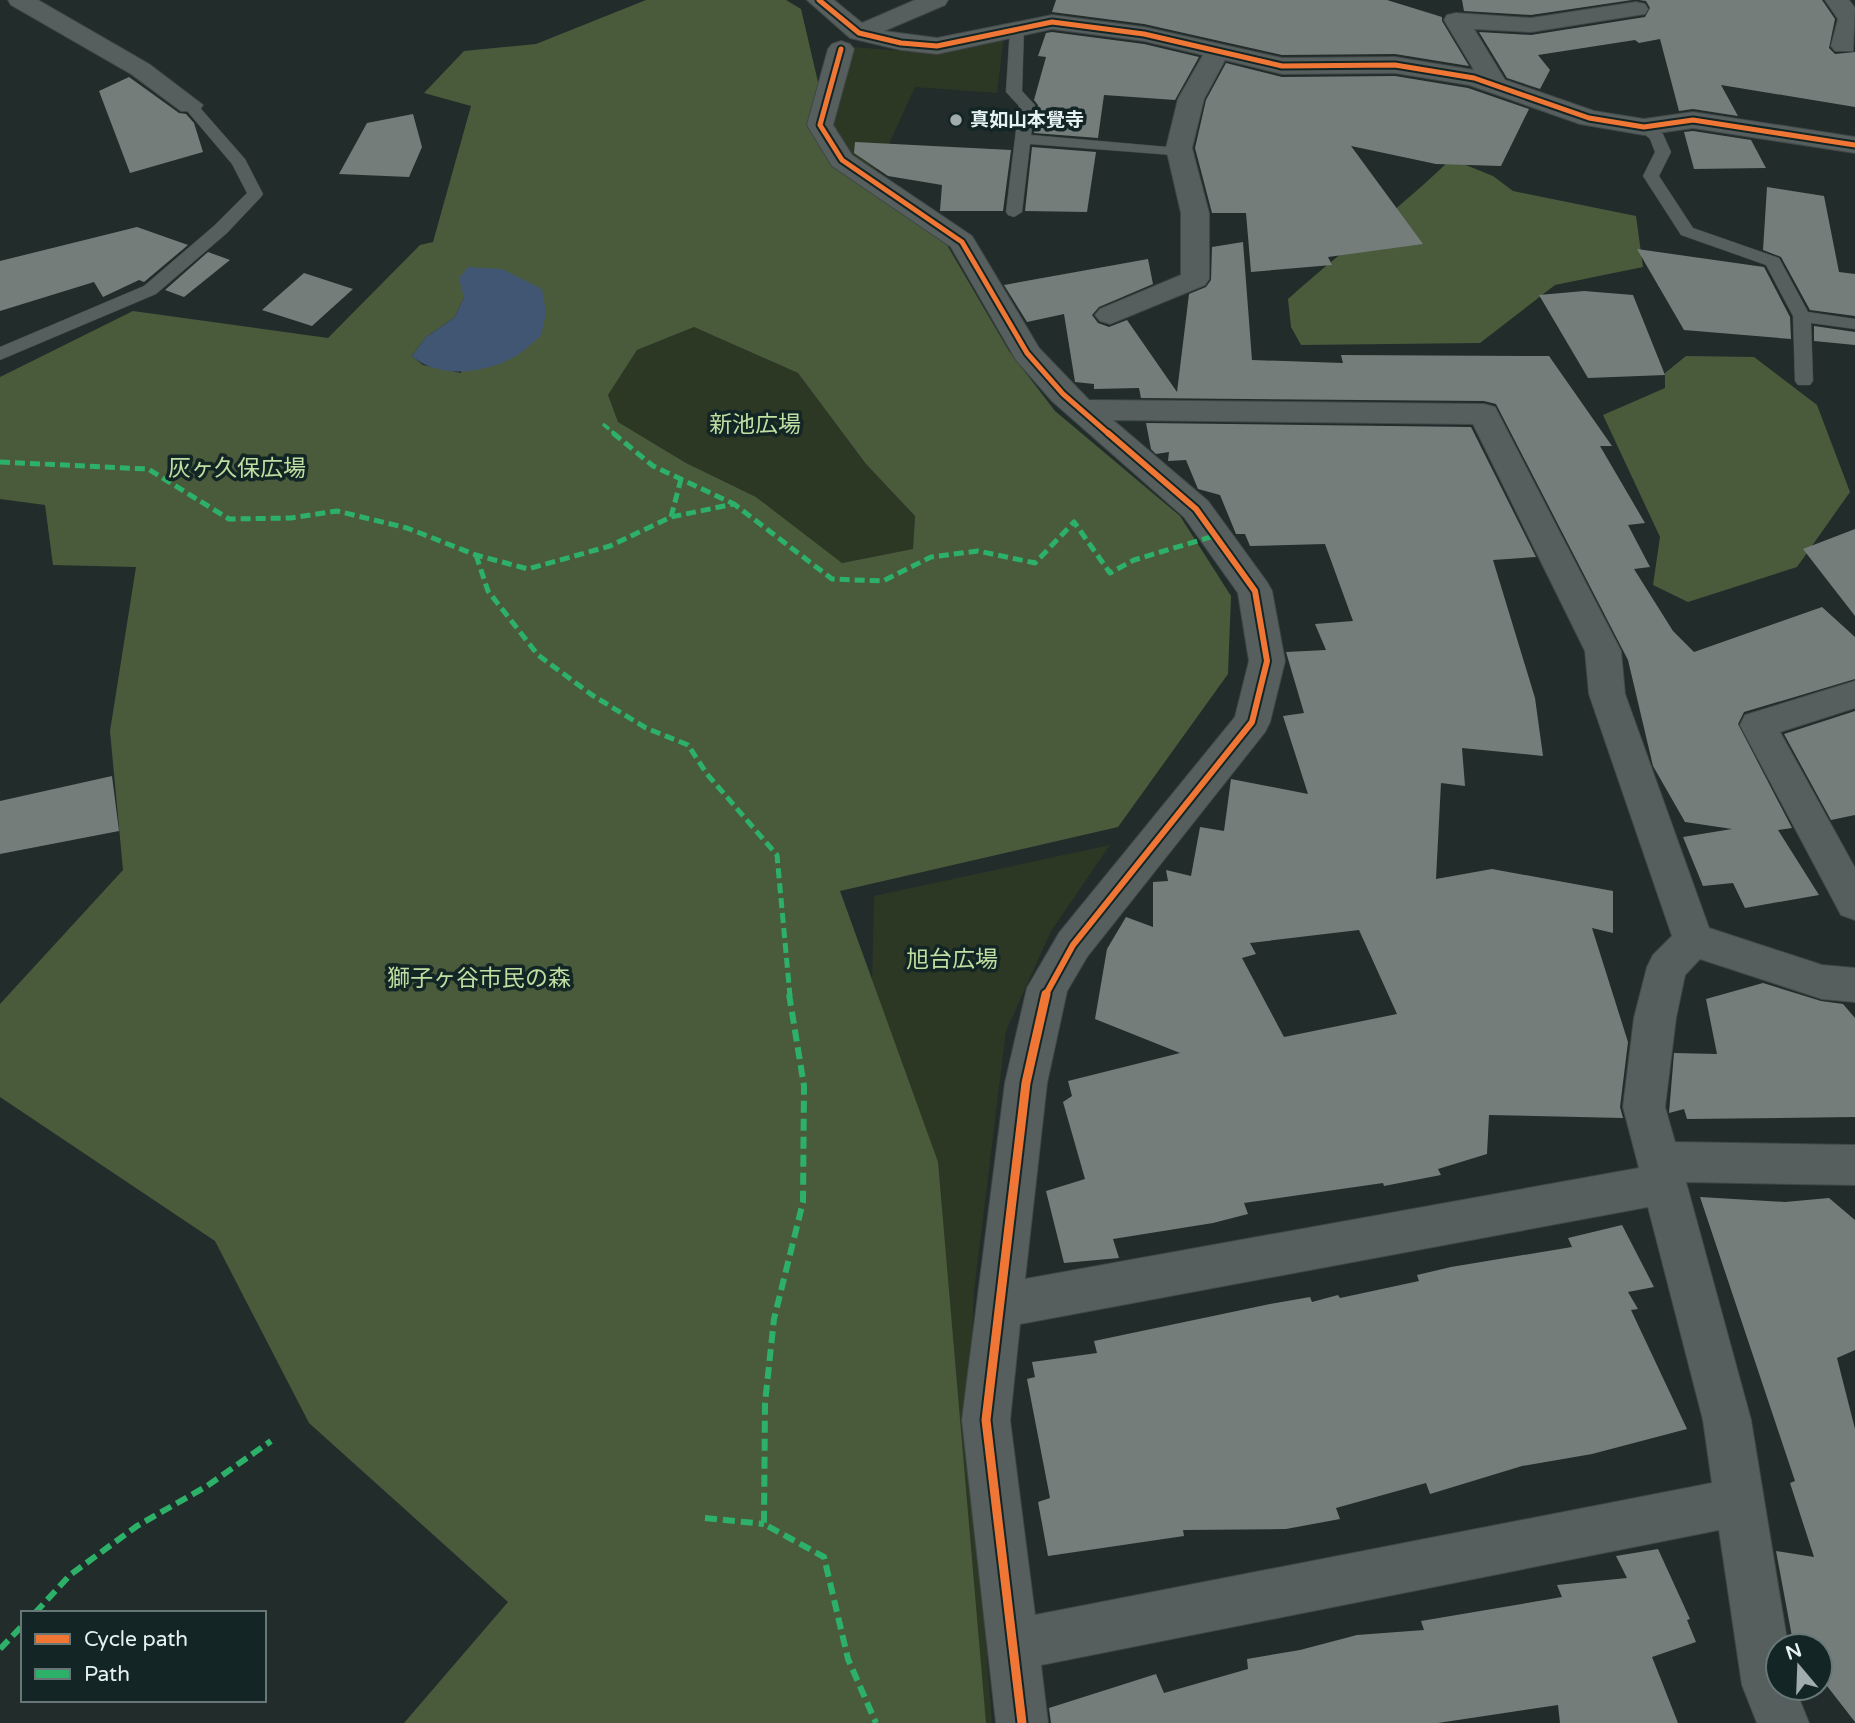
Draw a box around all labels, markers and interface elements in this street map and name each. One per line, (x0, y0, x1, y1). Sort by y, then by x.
place label: 真如山本覺寺 (970, 109, 1084, 131)
marker: 真如山本覺寺 (948, 112, 964, 128)
park label: 新池広場 (709, 411, 801, 439)
park label: 灰ヶ久保広場 (168, 455, 306, 483)
park label: 旭台広場 (906, 946, 998, 974)
park label: 獅子ヶ谷市民の森 (387, 965, 571, 993)
legend (21, 1611, 266, 1702)
text: Cycle path (84, 1627, 188, 1652)
north arrow (1764, 1632, 1834, 1702)
text: N (1783, 1639, 1805, 1665)
text: Path (84, 1662, 130, 1687)

